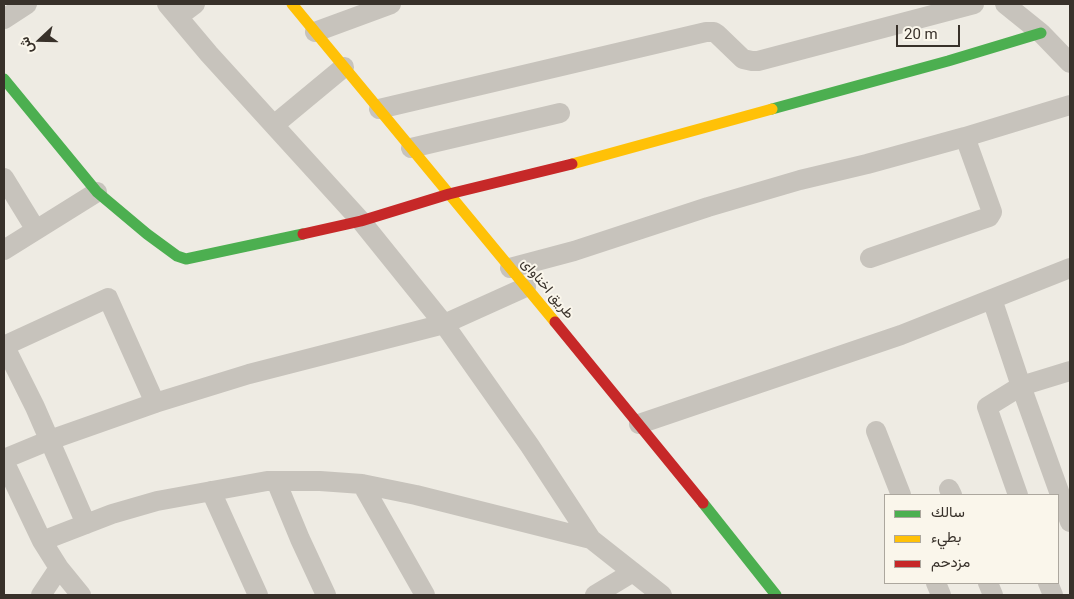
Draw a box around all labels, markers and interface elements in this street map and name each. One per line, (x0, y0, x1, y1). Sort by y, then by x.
north arrow (15, 15, 65, 65)
scale bar (899, 15, 963, 47)
text: 20 m (904, 25, 938, 43)
text: ش (16, 35, 36, 56)
street label: طريق اخناواى (517, 255, 577, 323)
legend (884, 494, 1059, 584)
text: سالك (931, 503, 965, 521)
text: بطيء (931, 528, 961, 546)
text: مزدحم (931, 553, 970, 571)

